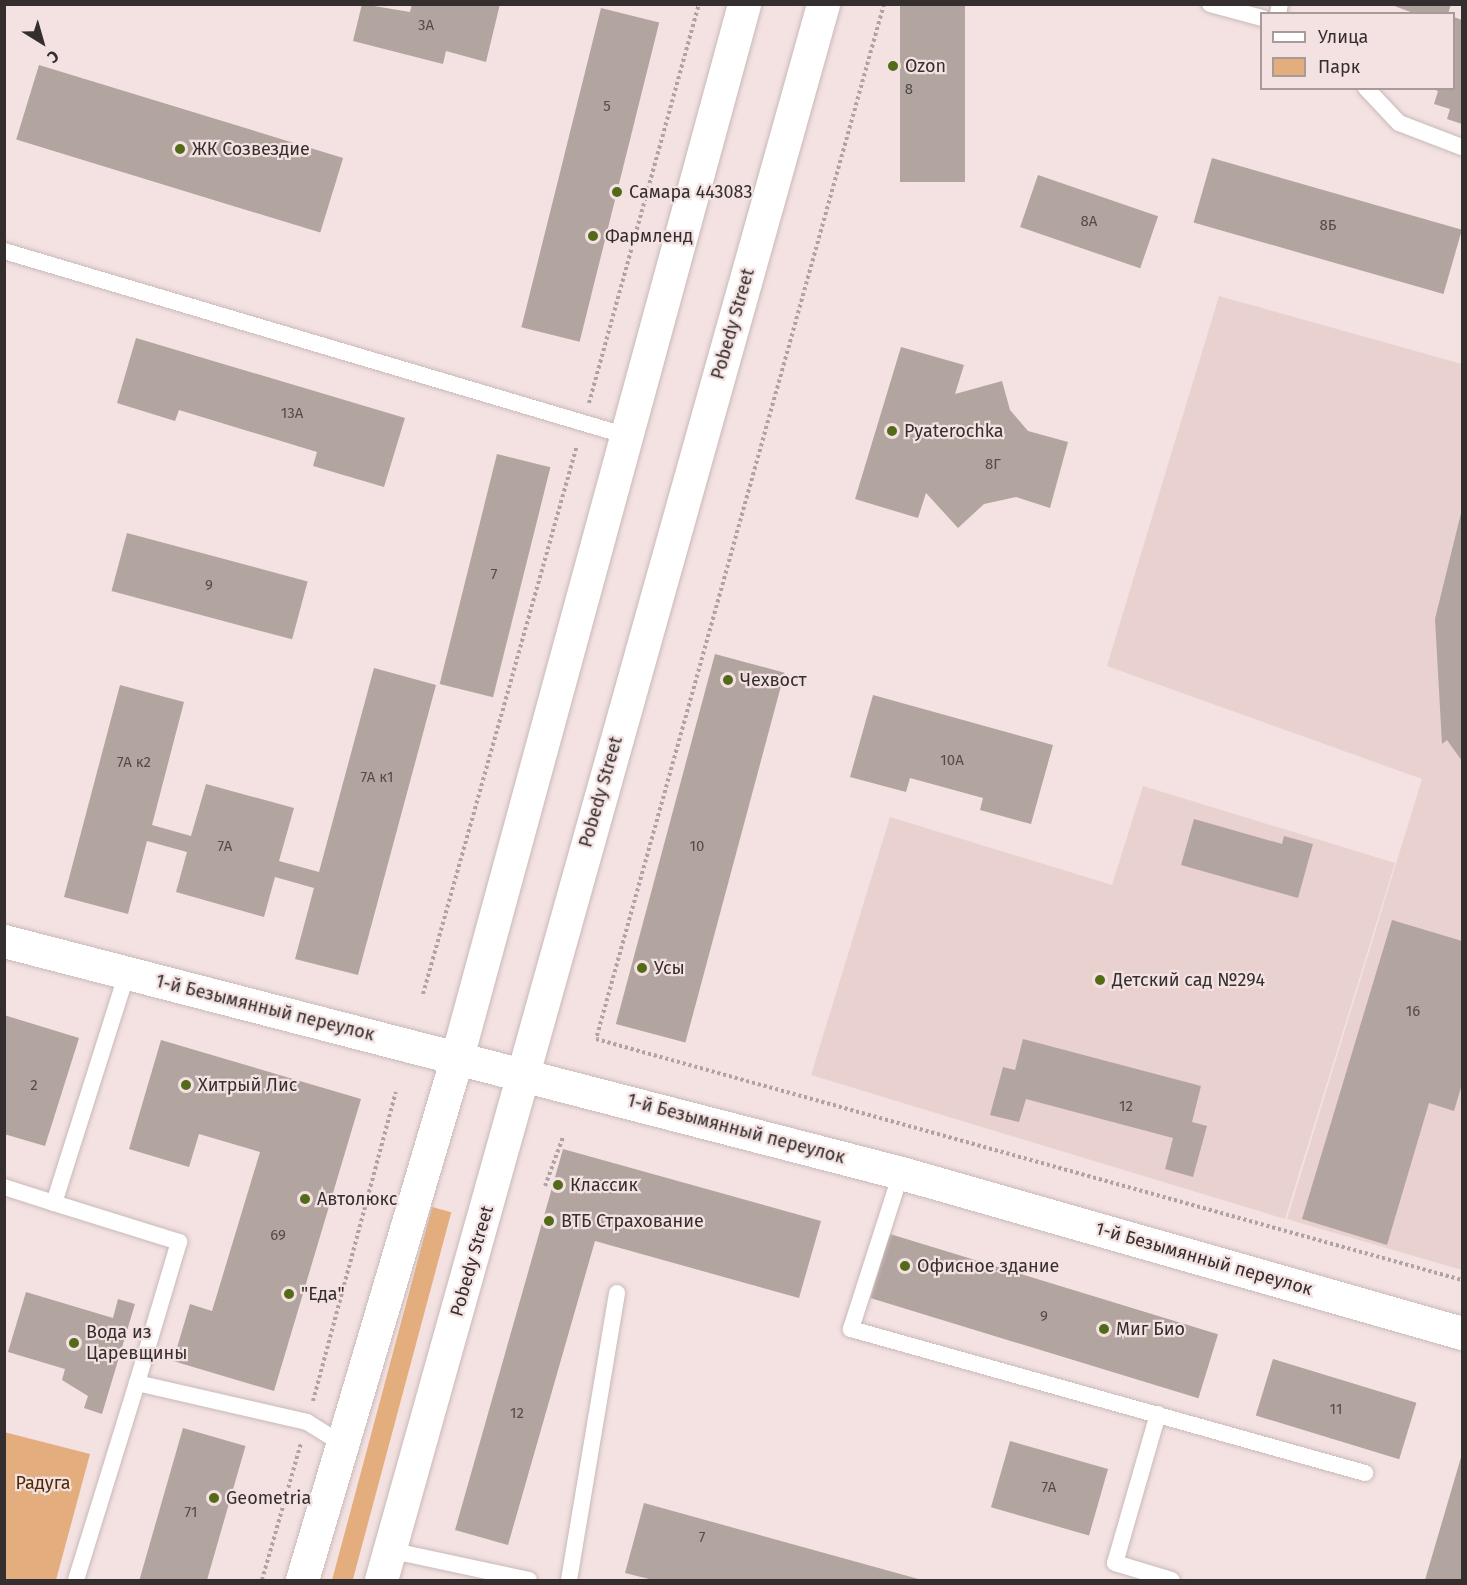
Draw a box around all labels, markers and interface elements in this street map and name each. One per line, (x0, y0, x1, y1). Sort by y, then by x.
north arrow (12, 12, 72, 72)
legend (1260, 12, 1455, 90)
house number: 3А (418, 17, 434, 35)
text: Улица (1318, 26, 1368, 48)
text: С (44, 46, 63, 67)
place label: Ozon (905, 55, 946, 77)
text: Парк (1318, 56, 1360, 78)
marker: Ozon (886, 59, 900, 73)
house number: 8 (905, 81, 913, 99)
house number: 5 (603, 98, 611, 116)
place label: ЖК Созвездие (192, 138, 310, 160)
marker: ЖК Созвездие (173, 142, 187, 156)
place label: Самара 443083 (629, 181, 752, 203)
marker: Самара 443083 (610, 185, 624, 199)
house number: 8А (1081, 213, 1097, 231)
house number: 8Б (1320, 217, 1336, 235)
place label: Фармленд (605, 225, 693, 247)
marker: Фармленд (586, 229, 600, 243)
street label: Pobedy Street (707, 266, 759, 382)
house number: 13А (281, 405, 303, 423)
place label: Pyaterochka (904, 420, 1004, 442)
marker: Pyaterochka (885, 424, 899, 438)
house number: 8Г (985, 456, 1001, 474)
house number: 7 (491, 566, 497, 584)
house number: 9 (205, 577, 213, 595)
place label: Чехвост (740, 669, 807, 691)
marker: Чехвост (721, 673, 735, 687)
street label: Pobedy Street (575, 734, 627, 850)
house number: 10А (940, 752, 964, 770)
house number: 7А к2 (117, 754, 151, 772)
house number: 7А к1 (361, 769, 393, 787)
house number: 7А (218, 838, 232, 856)
house number: 10 (690, 838, 704, 856)
place label: Усы (654, 957, 685, 979)
marker: Усы (635, 961, 649, 975)
place label: Детский сад №294 (1112, 969, 1265, 991)
street label: 1-й Безымянный переулок (153, 970, 377, 1046)
marker: Детский сад №294 (1093, 973, 1107, 987)
house number: 16 (1406, 1003, 1420, 1021)
place label: Хитрый Лис (198, 1074, 297, 1096)
house number: 2 (30, 1077, 38, 1095)
marker: Хитрый Лис (179, 1078, 193, 1092)
street label: 1-й Безымянный переулок (625, 1090, 847, 1168)
house number: 12 (1119, 1098, 1133, 1116)
place label: Классик (570, 1174, 638, 1196)
marker: Классик (551, 1178, 565, 1192)
place label: Автолюкс (317, 1188, 397, 1210)
marker: Автолюкс (298, 1192, 312, 1206)
street label: Pobedy Street (446, 1203, 498, 1319)
place label: ВТБ Страхование (561, 1210, 704, 1232)
marker: ВТБ Страхование (542, 1214, 556, 1228)
street label: 1-й Безымянный переулок (1093, 1218, 1315, 1300)
house number: 69 (270, 1227, 286, 1245)
place label: Офисное здание (917, 1255, 1059, 1277)
marker: Офисное здание (898, 1259, 912, 1273)
place label: "Еда" (301, 1283, 345, 1305)
marker: "Еда" (282, 1287, 296, 1301)
house number: 9 (1040, 1308, 1048, 1326)
place label: Миг Био (1116, 1318, 1185, 1340)
place label: Вода из Царевщины (86, 1322, 187, 1364)
marker: Миг Био (1097, 1322, 1111, 1336)
marker: Вода из Царевщины (67, 1336, 81, 1350)
house number: 11 (1330, 1401, 1342, 1419)
house number: 12 (510, 1405, 524, 1423)
park label: Радyга (16, 1472, 70, 1494)
house number: 7А (1042, 1479, 1056, 1497)
place label: Geometria (226, 1487, 311, 1509)
marker: Geometria (207, 1491, 221, 1505)
house number: 71 (185, 1504, 197, 1522)
house number: 7 (699, 1529, 705, 1547)

